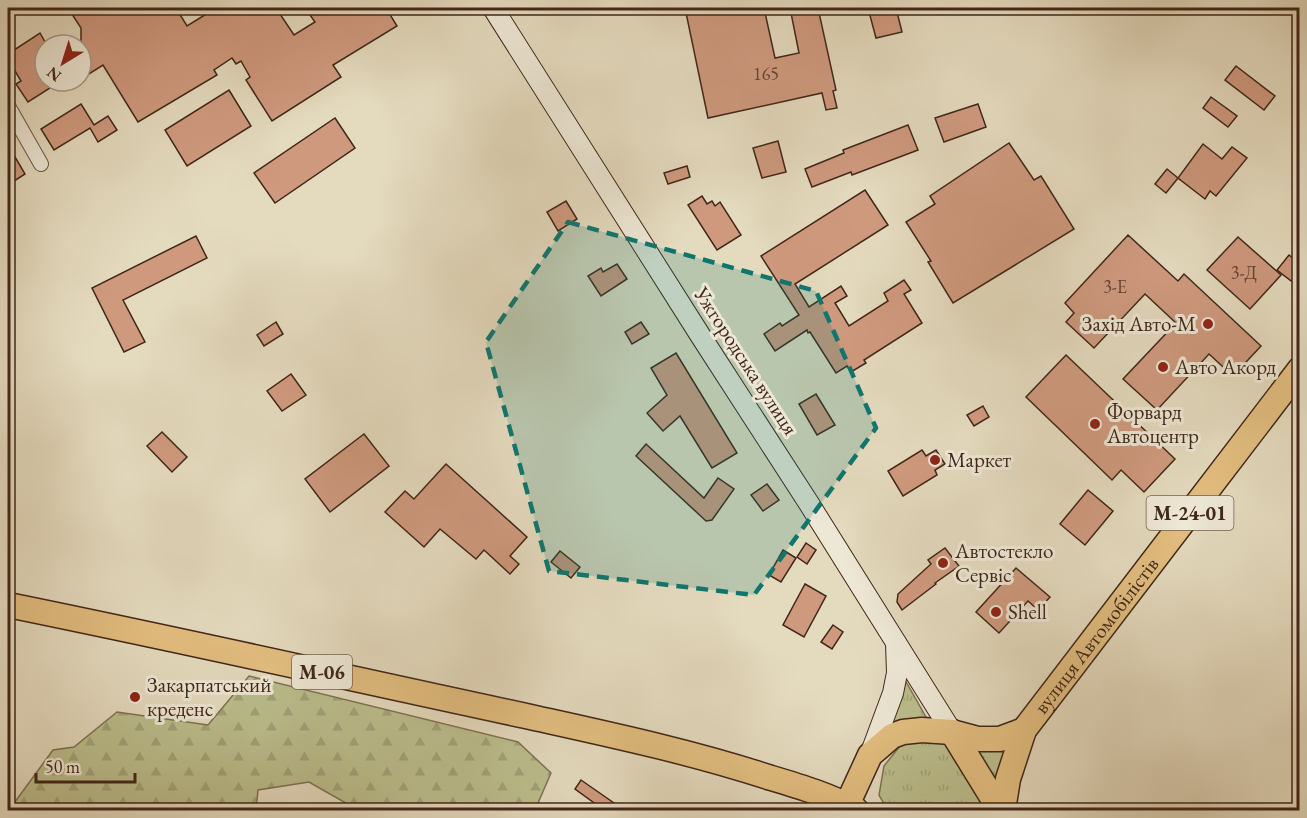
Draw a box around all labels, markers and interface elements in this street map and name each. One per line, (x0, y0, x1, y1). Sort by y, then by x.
north arrow (33, 33, 93, 93)
text: N (42, 62, 66, 87)
house number: 165 (753, 62, 779, 85)
house number: 3-Д (1231, 261, 1257, 284)
house number: 3-Е (1103, 275, 1127, 298)
street label: Ужгородська вулиця (688, 281, 804, 440)
place label: Захід Авто-М (1082, 310, 1196, 337)
marker: Захід Авто-М (1201, 317, 1215, 331)
place label: Авто Акорд (1174, 353, 1277, 380)
marker: Авто Акорд (1156, 360, 1170, 374)
place label: Форвард Автоцентр (1106, 398, 1199, 449)
marker: Форвард Автоцентр (1088, 417, 1102, 431)
place label: Маркет (947, 446, 1012, 473)
marker: Маркет (928, 453, 942, 467)
road number: М-24-01 (1146, 496, 1234, 530)
place label: Автостекло Сервіс (954, 537, 1053, 588)
street label: вулиця Автомобілістів (1027, 551, 1164, 719)
marker: Автостекло Сервіс (936, 556, 950, 570)
place label: Shell (1008, 598, 1047, 625)
marker: Shell (989, 605, 1003, 619)
road number: М-06 (292, 655, 352, 689)
place label: Закарпатський креденс (147, 671, 271, 722)
marker: Закарпатський креденс (128, 690, 142, 704)
scale bar (36, 746, 135, 784)
text: 50 m (45, 755, 80, 778)

